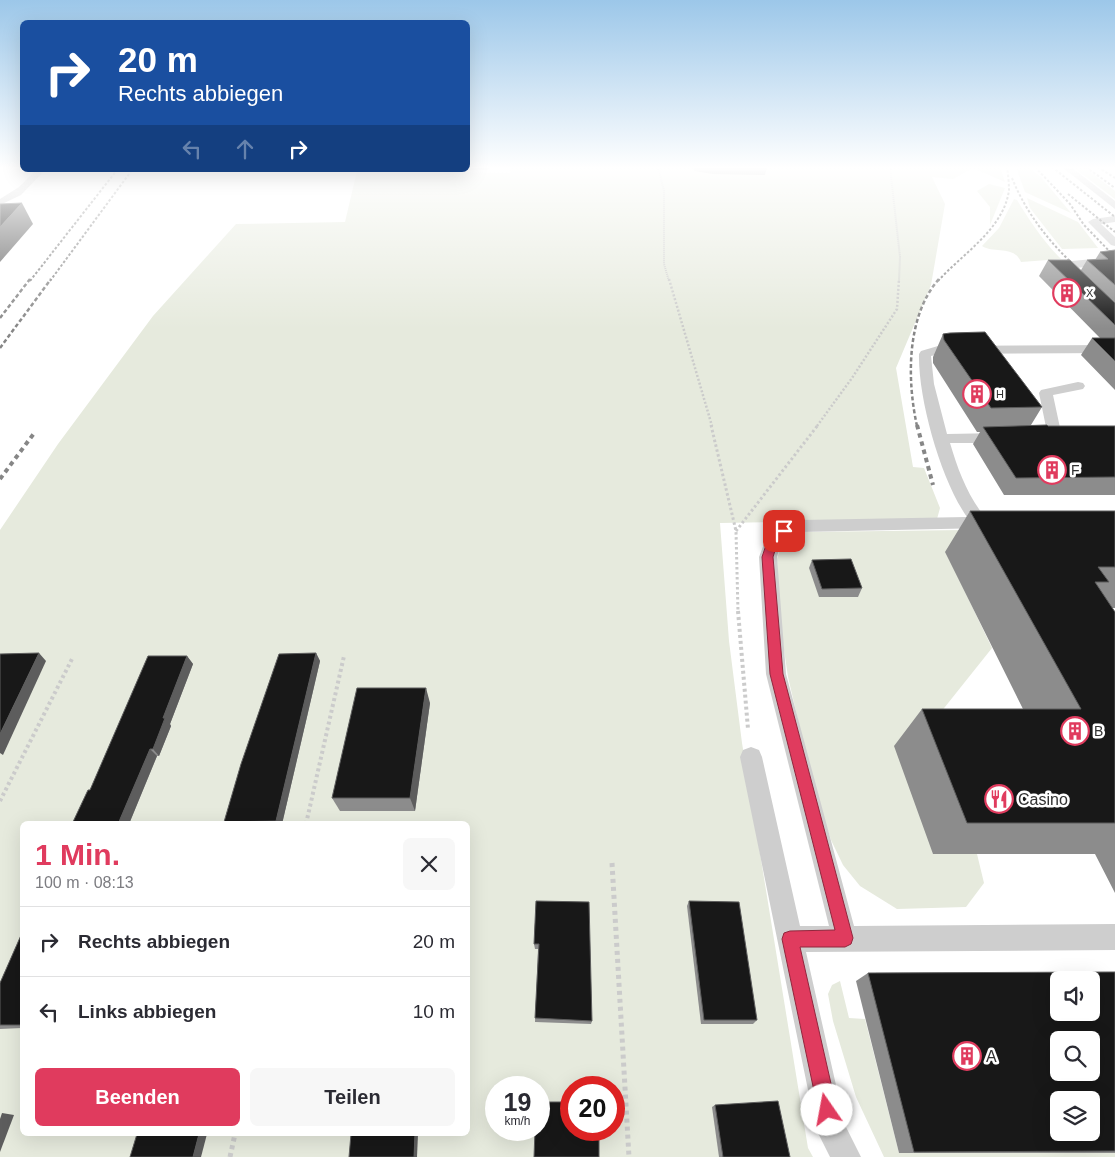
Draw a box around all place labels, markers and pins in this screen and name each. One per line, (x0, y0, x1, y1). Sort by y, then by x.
building icon: X (1052, 278, 1082, 308)
place label: X (1086, 287, 1094, 299)
building icon: H (962, 379, 992, 409)
place label: H (996, 388, 1004, 400)
building icon: F (1037, 455, 1067, 485)
place label: F (1071, 462, 1080, 478)
pin (763, 510, 805, 552)
building icon: B (1060, 716, 1090, 746)
place label: B (1094, 723, 1103, 739)
restaurant icon: Casino (984, 784, 1014, 814)
place label: Casino (1018, 791, 1068, 808)
building icon: A (952, 1041, 982, 1071)
place label: A (986, 1048, 997, 1065)

